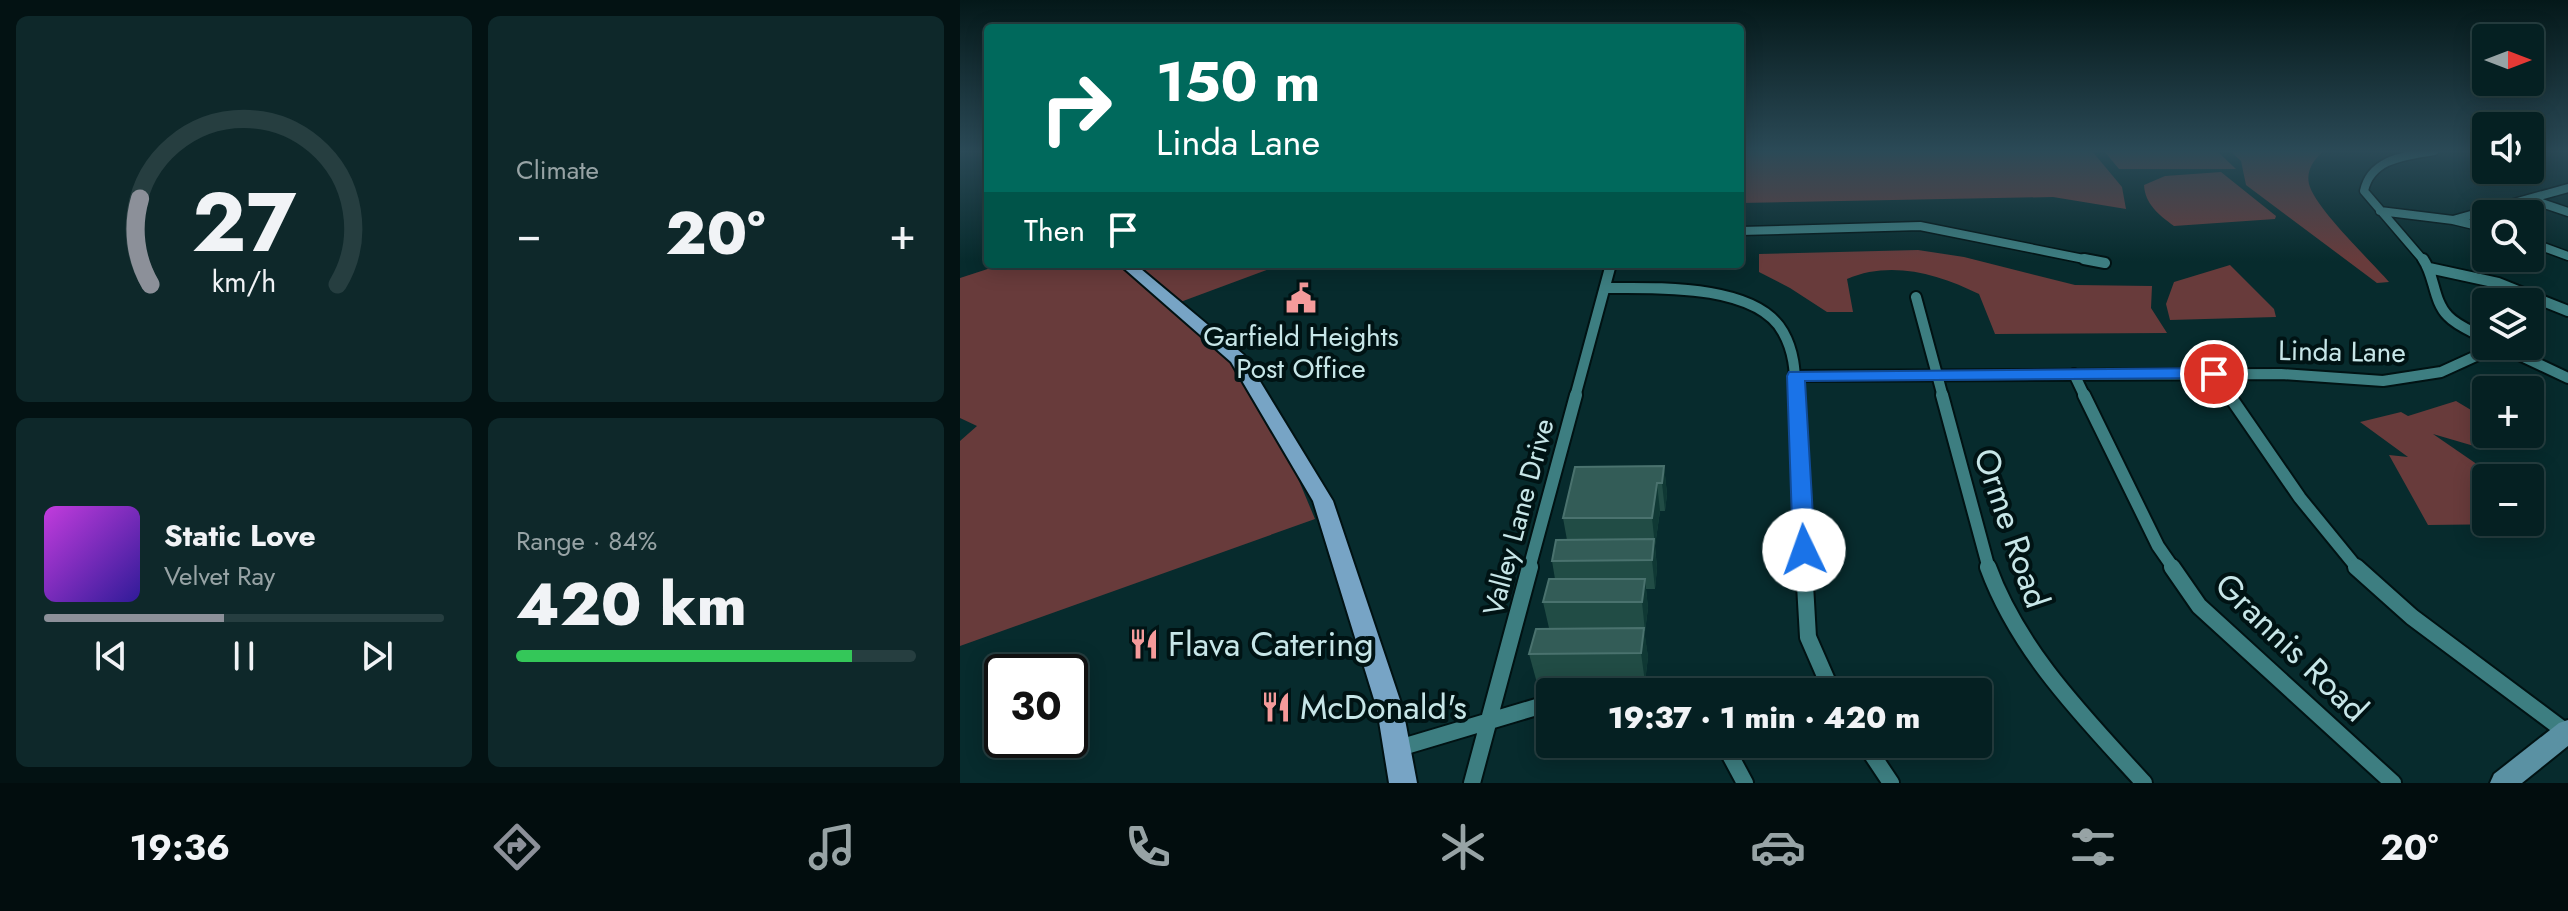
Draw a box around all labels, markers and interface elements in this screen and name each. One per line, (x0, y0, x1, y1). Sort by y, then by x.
north arrow (2472, 24, 2544, 96)
map controls (2472, 24, 2544, 536)
text: 150 m (1156, 41, 1320, 122)
icon: right (1024, 56, 1128, 160)
button: sound (2472, 112, 2544, 184)
text: Linda Lane (1156, 116, 1320, 168)
text: Climate (516, 151, 599, 189)
text: 27 (192, 161, 296, 281)
text: 20° (666, 190, 765, 277)
button: search (2472, 200, 2544, 272)
text: − (516, 202, 542, 266)
text: + (889, 202, 916, 266)
icon: arrive (1101, 208, 1145, 252)
text: Then (1024, 209, 1085, 252)
text: km/h (212, 261, 276, 303)
public building icon: Garfield Heights Post Office (1284, 281, 1318, 315)
button: layers (2472, 288, 2544, 360)
place label: Garfield Heights Post Office (1203, 316, 1399, 389)
street label: Linda Lane (2278, 330, 2406, 373)
pin (2180, 340, 2248, 408)
icon: arrive (2192, 352, 2236, 396)
button: + (2472, 376, 2544, 448)
street label: Valley Lane Drive (1472, 414, 1565, 620)
street label: Orme Road (1961, 442, 2062, 615)
button: − (2472, 464, 2544, 536)
position arrow (1762, 508, 1846, 592)
text: Static Love (164, 514, 316, 557)
text: Range · 84% (516, 522, 657, 560)
text: Velvet Ray (164, 557, 275, 595)
text: 420 km (516, 561, 747, 648)
street label: Grannis Road (2204, 562, 2379, 733)
place label: Flava Catering (1168, 620, 1374, 669)
restaurant icon: Flava Catering (1127, 627, 1161, 661)
icon: previous (89, 634, 133, 678)
icon: pause (222, 634, 266, 678)
icon: next (355, 634, 399, 678)
speed limit sign: 30 (984, 654, 1088, 758)
place label: McDonald's (1300, 683, 1467, 732)
restaurant icon: McDonald's (1259, 690, 1293, 724)
text: 19:37 · 1 min · 420 m (1608, 696, 1920, 739)
icon: directions (489, 819, 545, 875)
icon: music (804, 819, 860, 875)
icon: phone (1120, 819, 1176, 875)
icon: climate (1435, 819, 1491, 875)
icon: car (1750, 819, 1806, 875)
icon: filters (2065, 819, 2121, 875)
text: 19:36 (130, 821, 230, 873)
text: 20° (2380, 821, 2438, 873)

